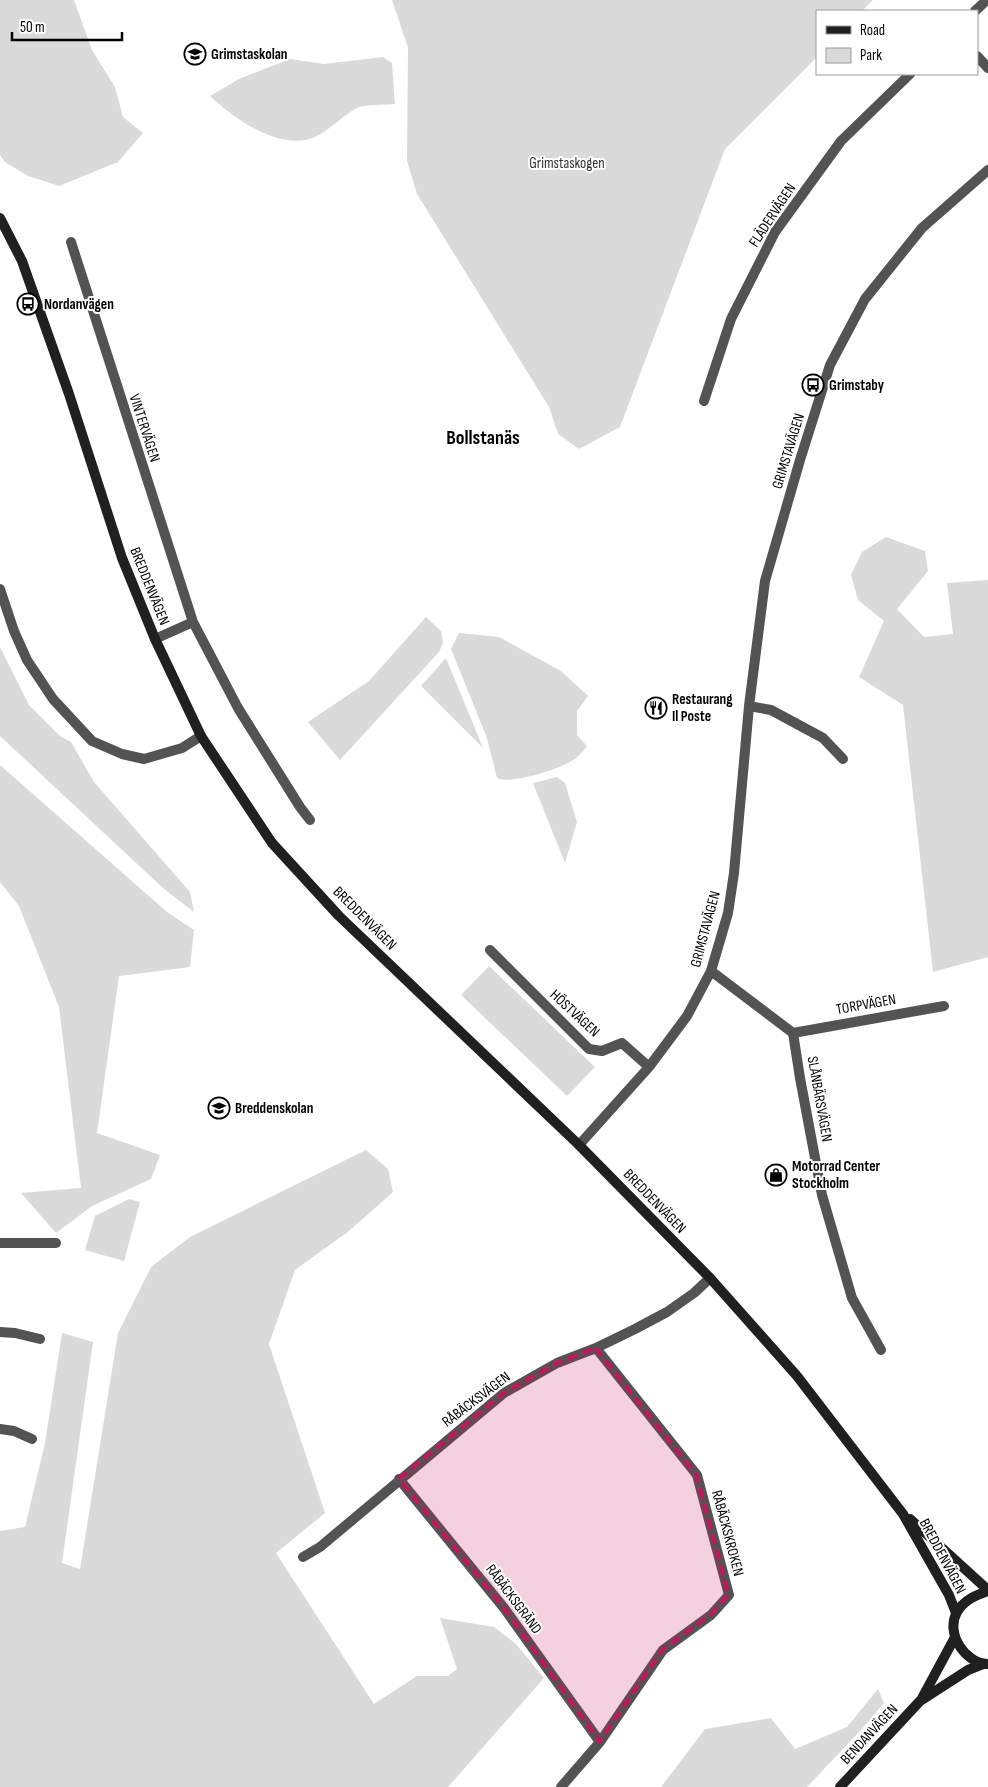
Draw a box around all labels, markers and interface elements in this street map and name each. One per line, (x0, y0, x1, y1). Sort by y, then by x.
scale bar (12, 10, 122, 42)
legend (816, 10, 978, 75)
text: 50 m (20, 18, 45, 37)
text: Road (860, 21, 885, 40)
school or university icon: Grimstaskolan (183, 42, 207, 66)
place label: Grimstaskolan (211, 45, 288, 64)
text: Park (860, 46, 882, 65)
park label: Grimstaskogen (529, 154, 605, 173)
street label: FLÄDERVÄGEN (745, 180, 800, 251)
bus stop icon: Nordanvägen (16, 292, 40, 316)
place label: Nordanvägen (44, 295, 114, 314)
bus stop icon: Grimstaby (801, 373, 825, 397)
place label: Grimstaby (829, 376, 885, 395)
street label: VINTERVÄGEN (125, 392, 164, 465)
street label: GRIMSTAVÄGEN (768, 411, 809, 491)
district label: Bollstanäs (446, 426, 520, 450)
street label: BREDDENVÄGEN (125, 544, 174, 628)
place label: Restaurang Il Poste (672, 690, 733, 726)
restaurant icon: Restaurang Il Poste (644, 696, 668, 720)
street label: BREDDENVÄGEN (329, 883, 400, 954)
street label: GRIMSTAVÄGEN (686, 889, 725, 969)
street label: HÖSTVÄGEN (546, 985, 604, 1041)
street label: TORPVÄGEN (835, 990, 898, 1019)
street label: SLÅNBÄRSVÄGEN (803, 1055, 836, 1143)
school or university icon: Breddenskolan (207, 1096, 231, 1120)
place label: Breddenskolan (235, 1099, 313, 1118)
place label: Motorrad Center Stockholm (792, 1157, 881, 1193)
shop icon: Motorrad Center Stockholm (764, 1163, 788, 1187)
street label: BREDDENVÄGEN (619, 1165, 690, 1238)
street label: RÅBÄCKSVÄGEN (438, 1368, 514, 1431)
street label: RÅBÄCKSKROKEN (707, 1488, 748, 1578)
street label: BREDDENVÄGEN (915, 1515, 970, 1597)
street label: RÅBÄCKSGRÄND (481, 1561, 546, 1638)
street label: BENDANVÄGEN (837, 1700, 902, 1769)

